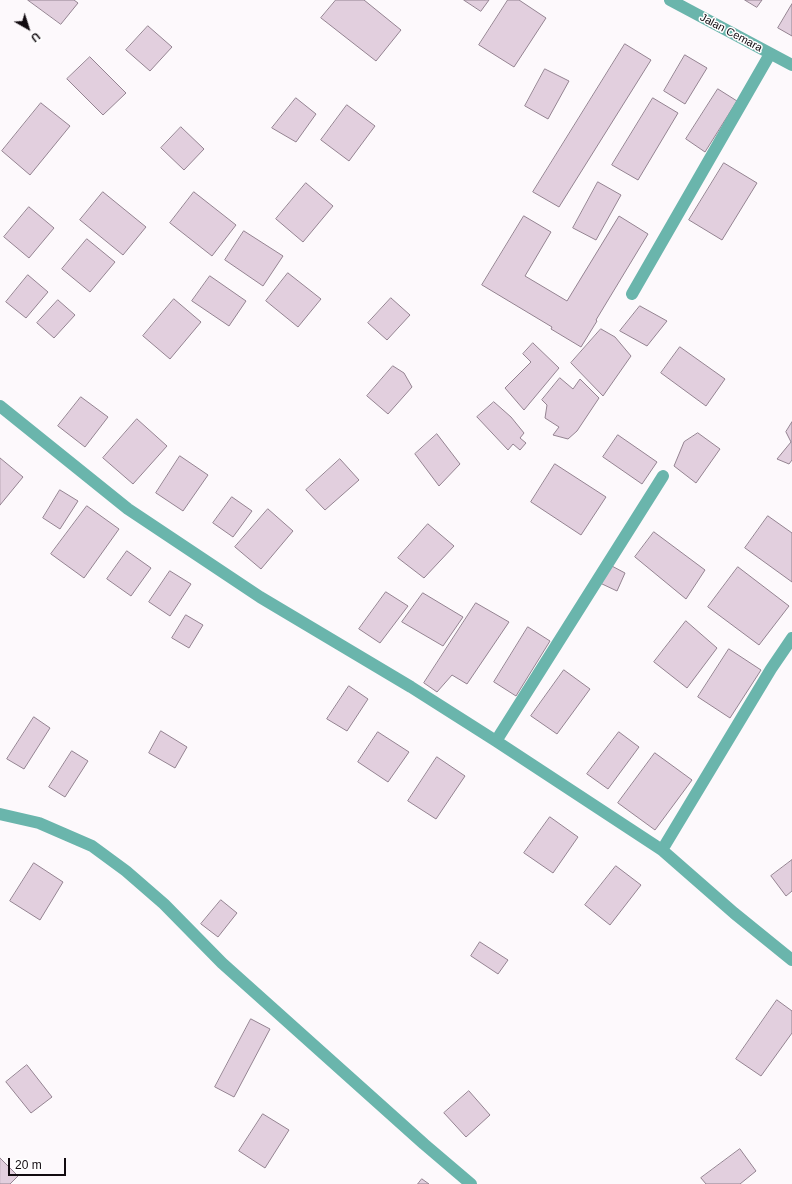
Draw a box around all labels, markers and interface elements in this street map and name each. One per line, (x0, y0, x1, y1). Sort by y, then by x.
north arrow (8, 8, 48, 48)
street label: Jalan Cemara (698, 11, 764, 55)
text: U (29, 30, 42, 44)
scale bar (10, 1150, 68, 1176)
text: 20 m (15, 1158, 42, 1172)

